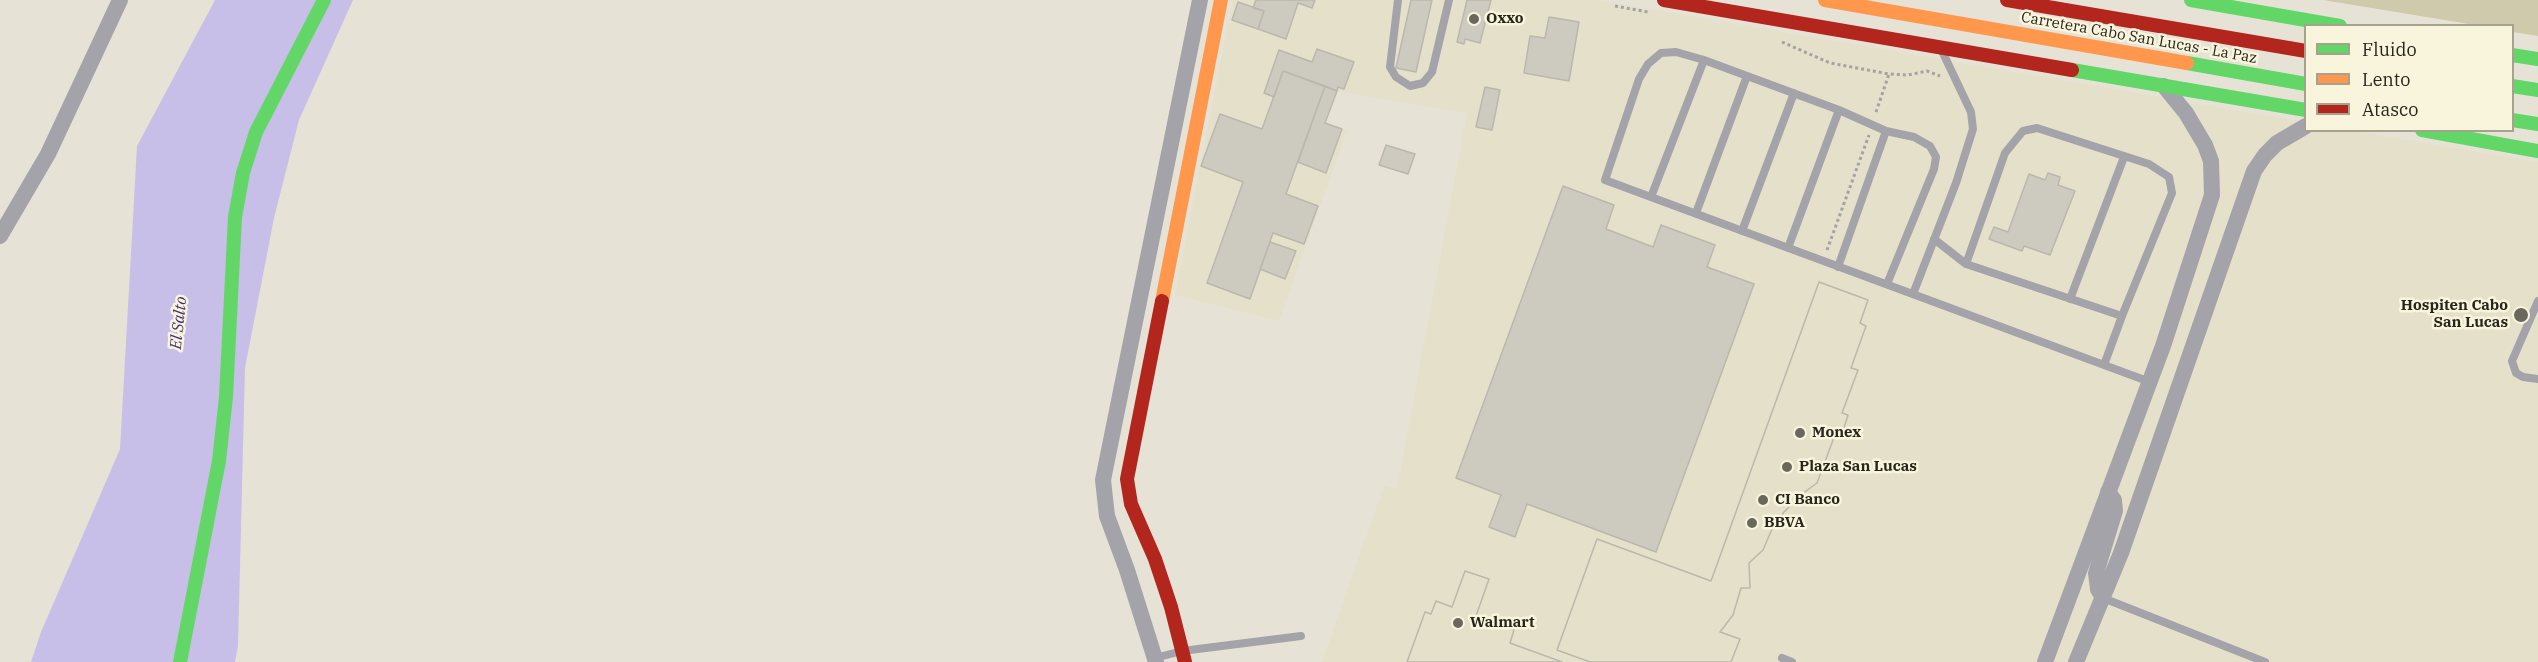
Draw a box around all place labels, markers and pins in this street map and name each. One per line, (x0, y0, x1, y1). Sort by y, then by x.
place label: Oxxo (1486, 10, 1524, 28)
marker: Oxxo (1467, 12, 1481, 26)
place label: Hospiten Cabo San Lucas (2401, 297, 2508, 332)
marker: Hospiten Cabo San Lucas (2512, 306, 2530, 324)
place label: Monex (1812, 424, 1861, 442)
marker: Monex (1793, 426, 1807, 440)
place label: Plaza San Lucas (1799, 458, 1917, 476)
marker: Plaza San Lucas (1780, 460, 1794, 474)
place label: CI Banco (1775, 491, 1840, 509)
marker: CI Banco (1756, 493, 1770, 507)
place label: BBVA (1764, 514, 1805, 532)
marker: BBVA (1745, 516, 1759, 530)
place label: Walmart (1470, 614, 1535, 632)
marker: Walmart (1451, 616, 1465, 630)

